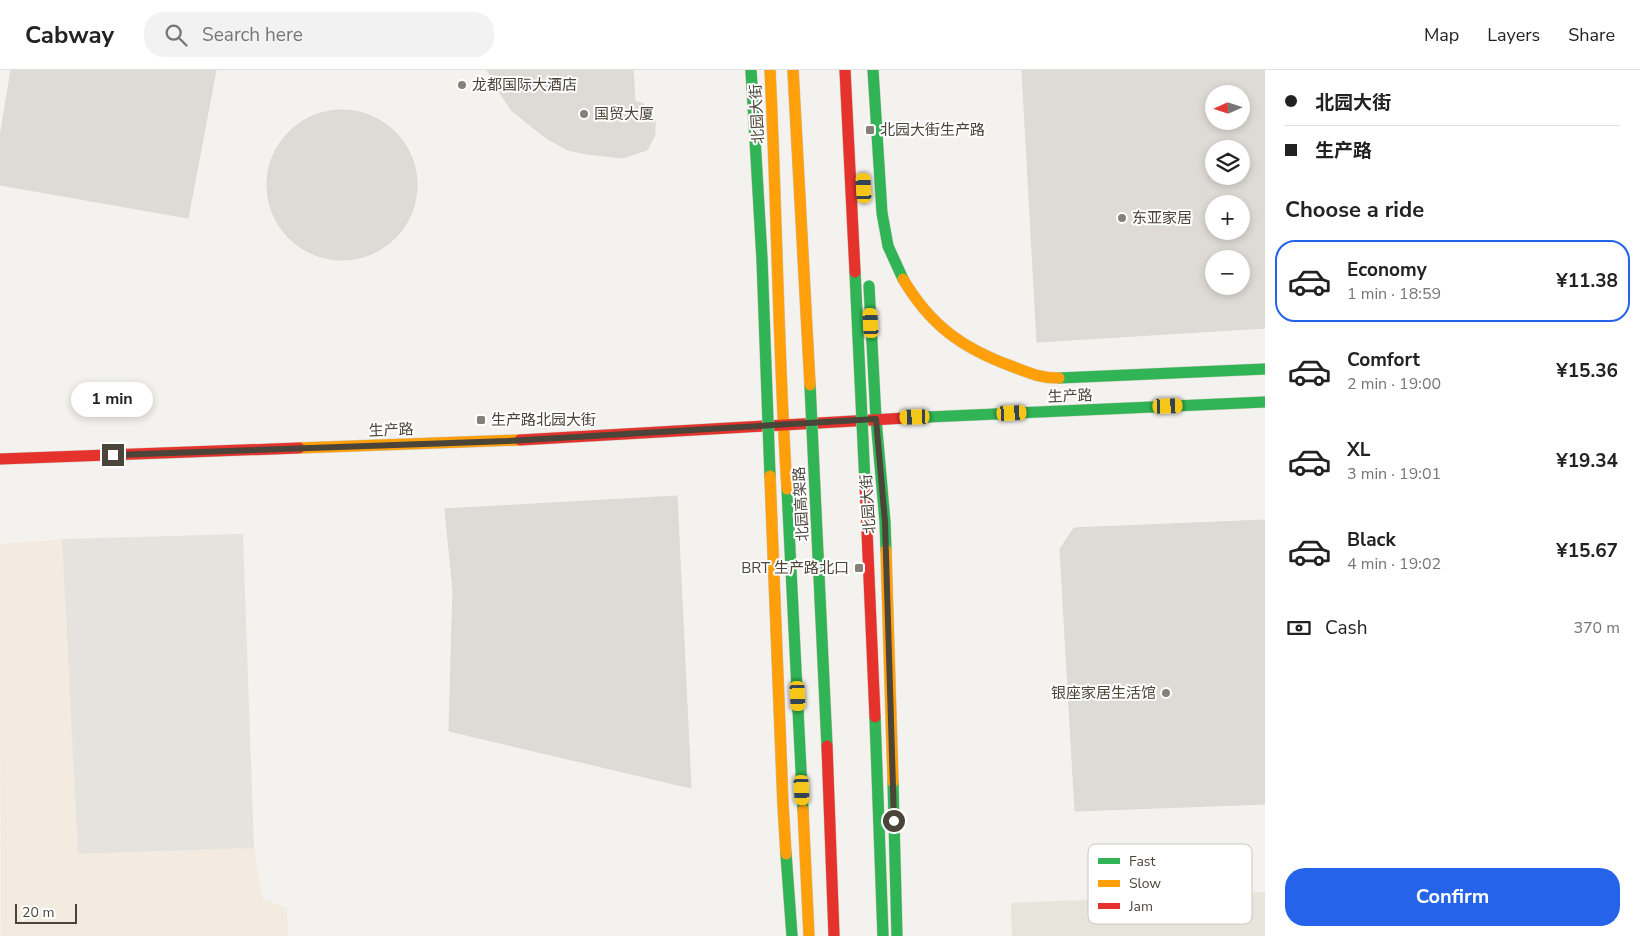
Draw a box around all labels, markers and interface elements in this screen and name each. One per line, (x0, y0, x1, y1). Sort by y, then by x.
search box (144, 12, 494, 57)
text: Cabway (25, 19, 114, 51)
icon: search (162, 21, 190, 49)
text: Search here (202, 22, 303, 48)
text: Map (1424, 23, 1459, 47)
text: Layers (1487, 23, 1540, 47)
text: Share (1568, 23, 1615, 47)
place label: 龙都国际大酒店 (472, 75, 577, 95)
marker: 龙都国际大酒店 (456, 79, 468, 91)
street label: 北园大街 (745, 84, 769, 144)
north arrow (1205, 85, 1250, 130)
map controls (1205, 85, 1250, 295)
text: 北园大街 (1315, 90, 1391, 116)
place label: 国贸大厦 (594, 104, 654, 124)
marker: 国贸大厦 (578, 108, 590, 120)
place label: 北园大街生产路 (880, 120, 985, 140)
marker: 北园大街生产路 (864, 124, 876, 136)
text: 生产路 (1315, 138, 1372, 164)
button: layers (1205, 140, 1250, 185)
car (855, 173, 872, 203)
button: + (1205, 195, 1250, 240)
text: Choose a ride (1285, 195, 1424, 225)
place label: 东亚家居 (1132, 208, 1192, 228)
marker: 东亚家居 (1116, 212, 1128, 224)
button: − (1205, 250, 1250, 295)
text: Economy (1347, 257, 1427, 283)
icon: car (1287, 259, 1332, 304)
text: ¥11.38 (1556, 268, 1618, 294)
text: 1 min · 18:59 (1347, 283, 1441, 305)
car (862, 308, 879, 338)
text: Comfort (1347, 347, 1420, 373)
icon: car (1287, 349, 1332, 394)
text: ¥15.36 (1556, 358, 1618, 384)
text: 2 min · 19:00 (1347, 373, 1441, 395)
callout: 1 min (72, 382, 154, 418)
street label: 生产路 (1047, 385, 1093, 407)
text: 1 min (91, 388, 133, 410)
car (1152, 398, 1183, 414)
car (996, 405, 1027, 421)
car (899, 409, 930, 425)
place label: 生产路北园大街 (491, 410, 596, 430)
marker: 生产路北园大街 (475, 414, 487, 426)
street label: 生产路 (368, 419, 414, 441)
text: XL (1347, 437, 1370, 463)
icon: car (1287, 439, 1332, 484)
route end (102, 444, 124, 466)
text: ¥19.34 (1556, 448, 1618, 474)
text: 3 min · 19:01 (1347, 463, 1441, 485)
street label: 北园高架路 (789, 466, 813, 542)
street label: 北园大街 (856, 473, 880, 535)
text: Black (1347, 527, 1396, 553)
icon: car (1287, 529, 1332, 574)
text: ¥15.67 (1556, 538, 1618, 564)
text: 4 min · 19:02 (1347, 553, 1441, 575)
place label: BRT 生产路北口 (741, 558, 849, 578)
marker: BRT 生产路北口 (853, 562, 865, 574)
icon: cash (1285, 614, 1313, 642)
text: Cash (1325, 615, 1367, 641)
text: 370 m (1573, 617, 1620, 639)
car (789, 681, 806, 711)
place label: 银座家居生活馆 (1051, 683, 1156, 703)
marker: 银座家居生活馆 (1160, 687, 1172, 699)
car (793, 775, 810, 805)
route start (883, 810, 905, 832)
legend (1088, 844, 1252, 924)
text: Fast (1129, 852, 1155, 871)
button: Confirm (1285, 868, 1620, 926)
text: Slow (1129, 874, 1161, 893)
text: Jam (1128, 897, 1153, 916)
scale bar (15, 901, 78, 924)
text: 20 m (22, 903, 54, 922)

